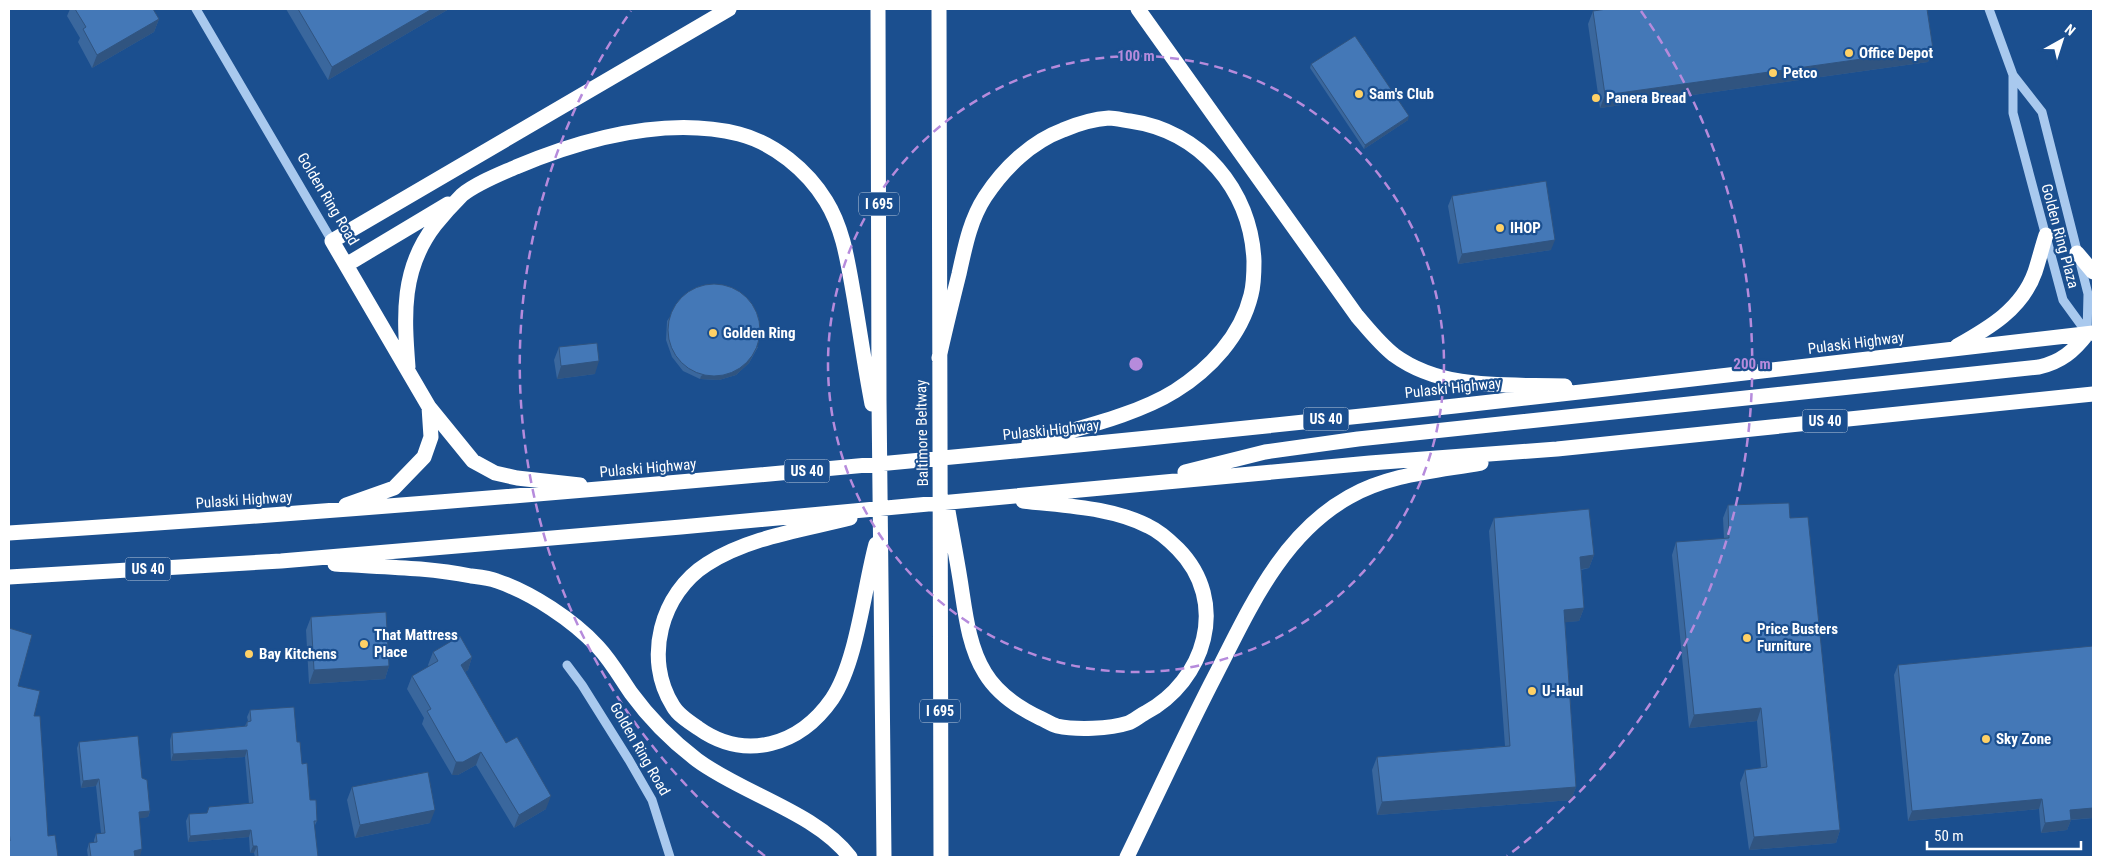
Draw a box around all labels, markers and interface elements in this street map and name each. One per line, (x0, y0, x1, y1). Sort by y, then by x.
north arrow (2037, 15, 2087, 65)
text: N (2062, 21, 2079, 39)
place label: Office Depot (1859, 44, 1933, 62)
text: 100 m (1117, 47, 1155, 65)
marker: Office Depot (1843, 47, 1855, 59)
place label: Petco (1783, 64, 1818, 82)
marker: Petco (1767, 67, 1779, 79)
place label: Sam's Club (1369, 85, 1434, 103)
marker: Sam's Club (1353, 88, 1365, 100)
place label: Panera Bread (1606, 89, 1686, 107)
marker: Panera Bread (1590, 92, 1602, 104)
street label: Golden Ring Road (293, 150, 363, 248)
street label: Golden Ring Plaza (2037, 182, 2083, 290)
road number: I 695 (859, 192, 899, 215)
place label: IHOP (1510, 219, 1541, 237)
marker: IHOP (1494, 222, 1506, 234)
place label: Golden Ring (723, 324, 796, 342)
marker: Golden Ring (707, 327, 719, 339)
street label: Pulaski Highway (1807, 328, 1905, 358)
centre of rings (1127, 355, 1145, 373)
text: 200 m (1733, 355, 1771, 373)
street label: Pulaski Highway (1404, 374, 1502, 402)
street label: Baltimore Beltway (912, 380, 932, 486)
road number: US 40 (1304, 408, 1348, 430)
road number: US 40 (1802, 410, 1848, 432)
street label: Pulaski Highway (1002, 416, 1100, 444)
street label: Pulaski Highway (599, 455, 697, 481)
road number: US 40 (784, 460, 830, 482)
street label: Pulaski Highway (195, 488, 293, 512)
road number: US 40 (126, 558, 170, 580)
place label: Price Busters Furniture (1757, 620, 1838, 655)
place label: That Mattress Place (374, 626, 458, 661)
marker: Price Busters Furniture (1741, 632, 1753, 644)
marker: That Mattress Place (358, 638, 370, 650)
place label: Bay Kitchens (259, 645, 337, 663)
marker: Bay Kitchens (243, 648, 255, 660)
place label: U-Haul (1542, 682, 1583, 700)
marker: U-Haul (1526, 685, 1538, 697)
street label: Golden Ring Road (606, 699, 674, 799)
road number: I 695 (920, 699, 960, 722)
place label: Sky Zone (1996, 730, 2051, 748)
marker: Sky Zone (1980, 733, 1992, 745)
scale bar (1927, 818, 2081, 850)
text: 50 m (1934, 827, 1964, 845)

